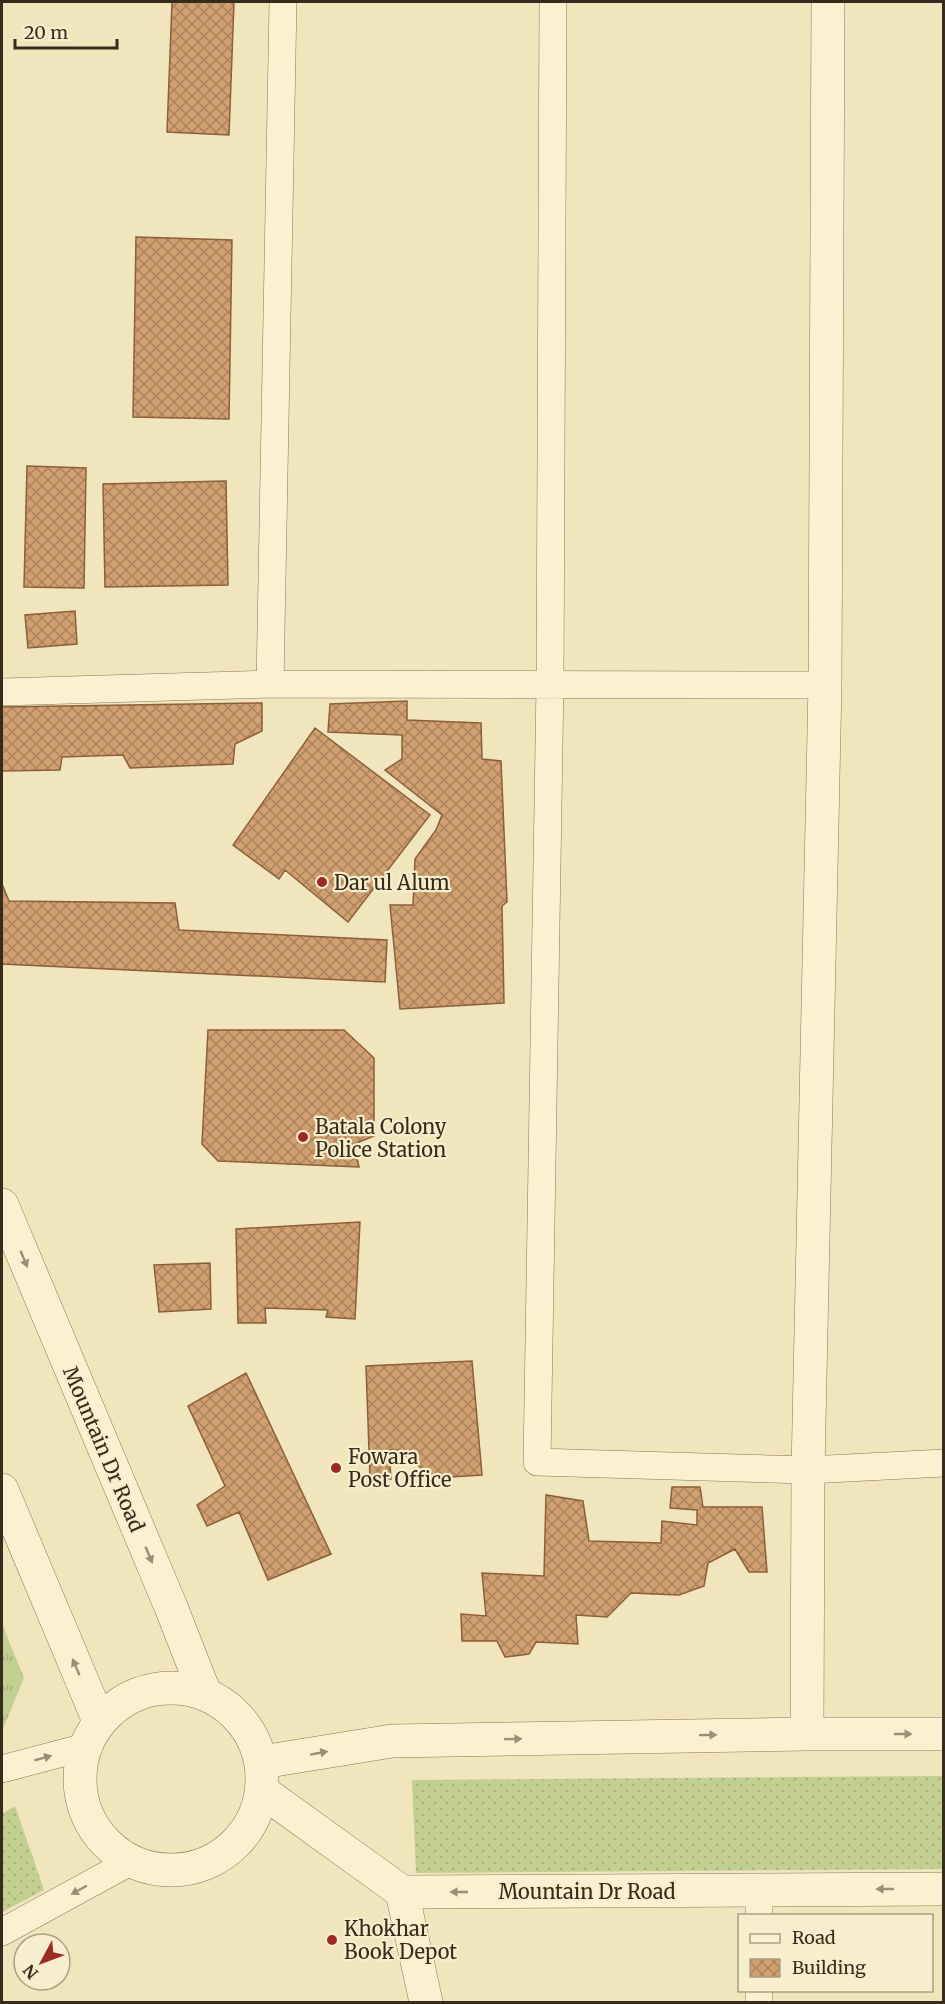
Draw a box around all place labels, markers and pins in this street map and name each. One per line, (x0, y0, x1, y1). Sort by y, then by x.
place label: Dar ul Alum (334, 870, 450, 895)
marker: Dar ul Alum (315, 875, 329, 889)
place label: Batala Colony Police Station (315, 1114, 447, 1162)
marker: Batala Colony Police Station (296, 1130, 310, 1144)
place label: Fowara Post Office (348, 1444, 451, 1492)
marker: Fowara Post Office (329, 1461, 343, 1475)
place label: Khokhar Book Depot (344, 1916, 457, 1964)
marker: Khokhar Book Depot (325, 1933, 339, 1947)

